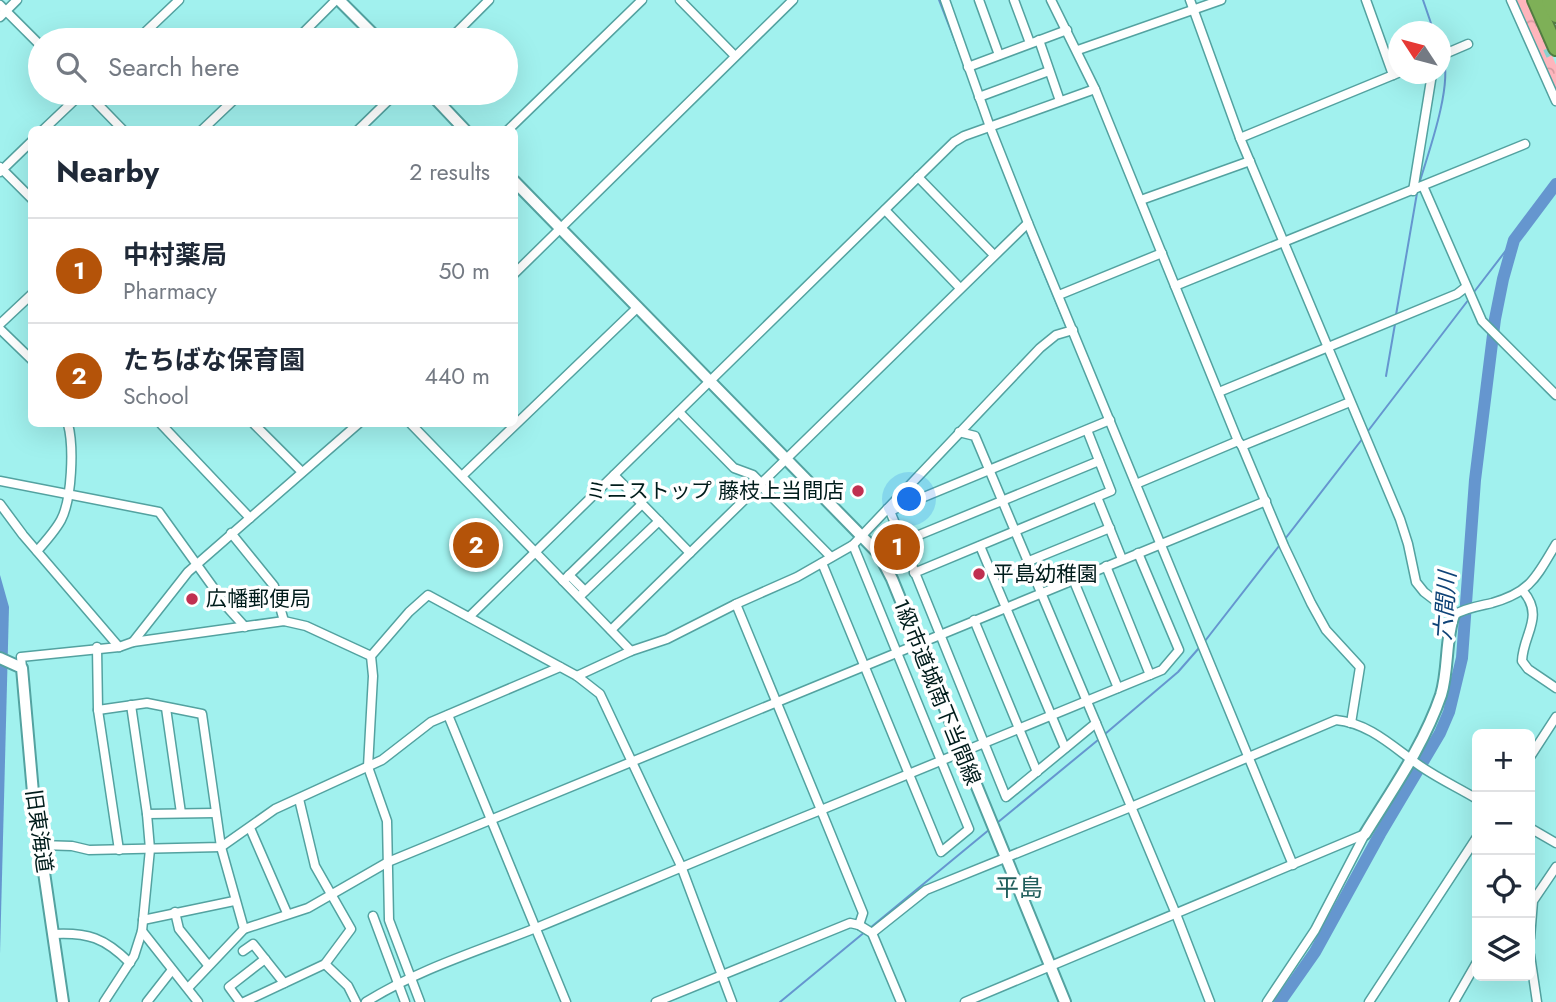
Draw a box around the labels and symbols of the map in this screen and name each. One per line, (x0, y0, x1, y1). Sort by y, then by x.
north arrow (1388, 21, 1451, 84)
place label: ミニストップ 藤枝上当間店 (586, 476, 844, 506)
your location (892, 482, 926, 516)
marker: ミニストップ 藤枝上当間店 (850, 483, 866, 499)
pin: 2 (453, 519, 499, 571)
pin: 1 (874, 521, 920, 573)
place label: 平島幼稚園 (993, 559, 1098, 589)
marker: 平島幼稚園 (971, 566, 987, 582)
water label: 六間川 (1426, 567, 1465, 642)
place label: 広幡郵便局 (206, 584, 311, 614)
marker: 広幡郵便局 (184, 591, 200, 607)
street label: 1級市道城南下当間線 (886, 594, 988, 790)
street label: 旧東海道 (18, 787, 60, 875)
district label: 平島 (995, 870, 1043, 905)

